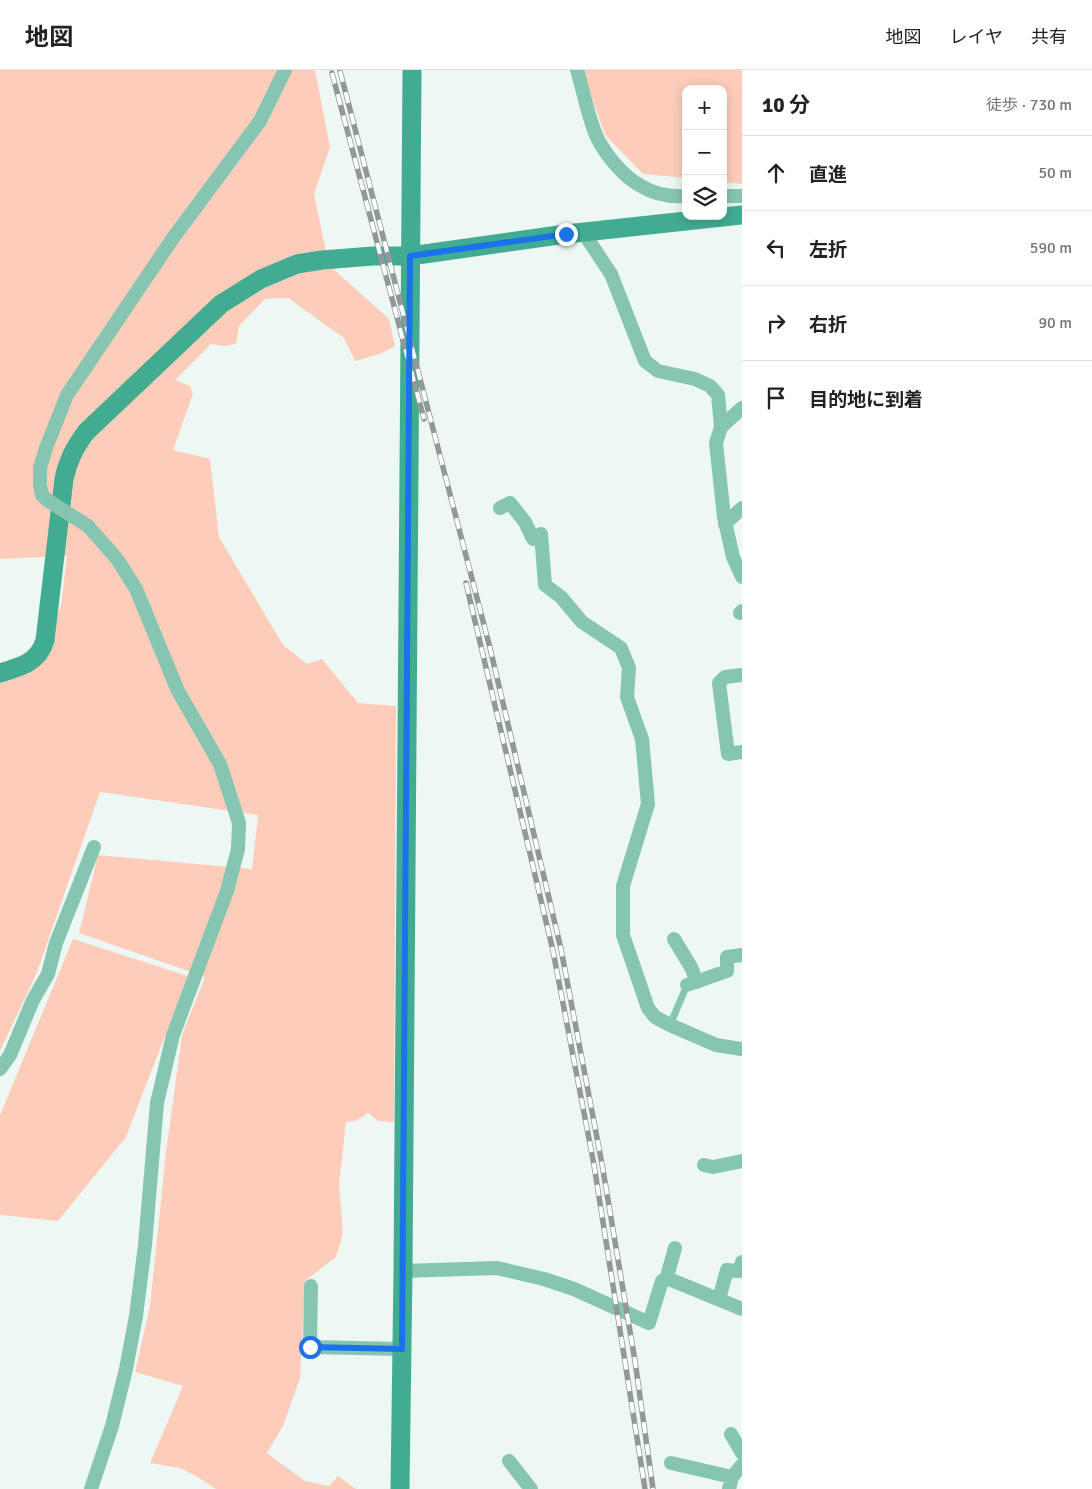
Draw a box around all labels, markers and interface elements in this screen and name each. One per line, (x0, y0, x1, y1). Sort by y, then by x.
text: 地図 (25, 22, 73, 52)
text: 地図 (886, 26, 922, 48)
text: レイヤ (950, 26, 1003, 48)
text: 共有 (1031, 26, 1067, 48)
map controls (682, 85, 727, 220)
button: + (682, 85, 727, 130)
text: 10 分 (762, 92, 810, 118)
text: 徒歩 · 730 m (986, 95, 1072, 115)
button: − (682, 130, 727, 175)
icon: ahead (762, 159, 790, 187)
text: 直進 (809, 163, 847, 187)
text: 50 m (1038, 163, 1072, 183)
button: layers (682, 175, 727, 220)
route end (555, 223, 578, 246)
icon: left (762, 234, 790, 262)
text: 左折 (809, 238, 847, 262)
text: 590 m (1030, 238, 1072, 258)
icon: right (762, 309, 790, 337)
text: 右折 (809, 313, 847, 337)
text: 90 m (1038, 313, 1072, 333)
icon: arrive (762, 384, 790, 412)
text: 目的地に到着 (809, 388, 923, 412)
route start (299, 1336, 322, 1359)

